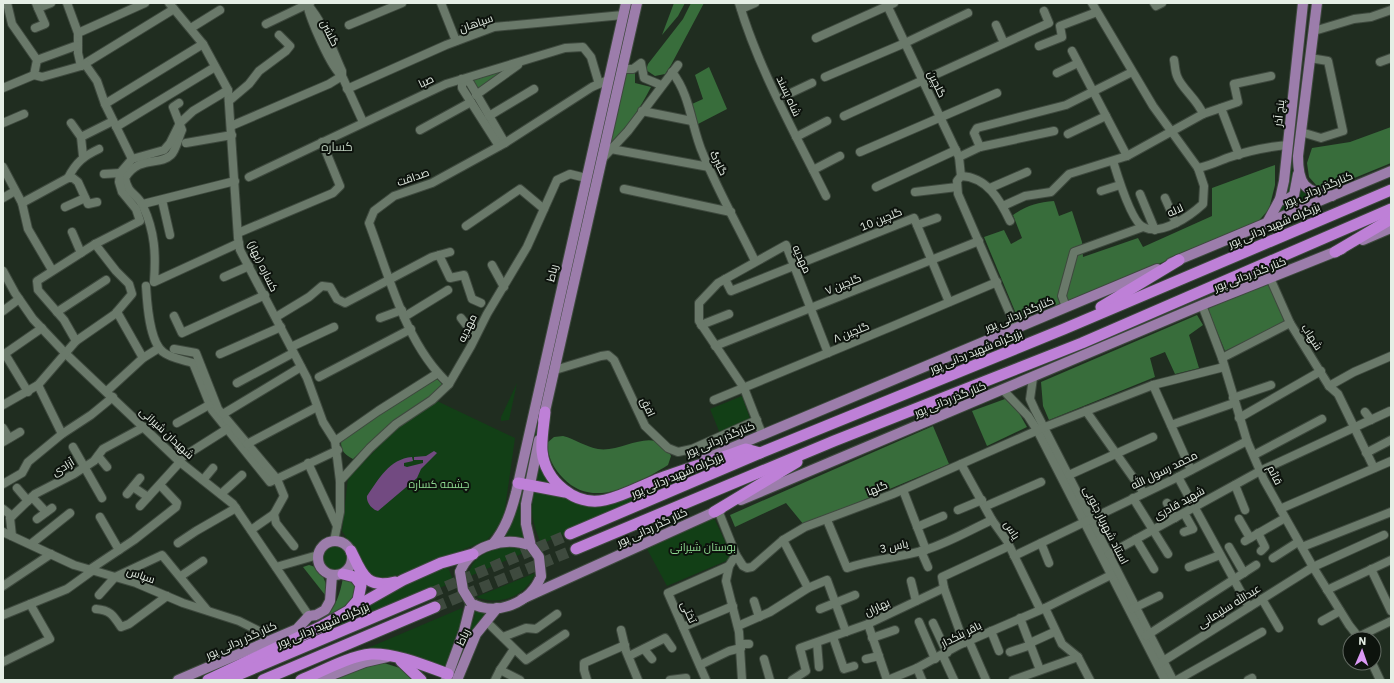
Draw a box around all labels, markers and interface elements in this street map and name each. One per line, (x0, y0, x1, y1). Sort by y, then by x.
street label: سپاهان (457, 11, 495, 35)
street label: گلشن (318, 17, 342, 49)
street label: گلچین (924, 68, 950, 100)
street label: صبا (416, 71, 436, 91)
street label: شاه پسند (774, 74, 804, 118)
street label: پنج آذر (1271, 99, 1288, 128)
district label: کساره (321, 139, 353, 154)
street label: گلبرگ (707, 148, 731, 178)
street label: صداقت (395, 165, 431, 189)
street label: کنارگذر ردانی پور (1280, 168, 1355, 210)
street label: بزرگراه شهید ردانی پور (1225, 199, 1322, 251)
street label: لاله (1165, 200, 1185, 220)
street label: گلچین 10 (858, 204, 904, 234)
street label: کساره (بهار) (245, 238, 281, 294)
street label: مهدیه (789, 243, 815, 275)
street label: کنار گذر ردانی پور (1211, 254, 1288, 295)
street label: رباط (543, 263, 561, 283)
street label: گلچین ۷ (823, 270, 863, 298)
street label: کنارگذر ردانی پور (981, 293, 1056, 335)
street label: مهدیه (454, 312, 480, 344)
street label: گلچین ۸ (831, 318, 871, 346)
street label: شهاب (1298, 321, 1326, 353)
street label: بزرگراه شهید ردانی پور (927, 326, 1024, 376)
street label: کنار گذر ردانی پور (911, 378, 988, 420)
street label: افق (638, 395, 658, 419)
street label: شهیدان شیرانی (137, 404, 197, 462)
street label: کنارگذر ردانی پور (682, 418, 757, 460)
street label: محمد رسول الله (1128, 447, 1200, 492)
street label: بزرگراه شهید ردانی پور (628, 449, 725, 501)
street label: آزادی (49, 455, 77, 479)
street label: قائم (1263, 463, 1286, 488)
park label: چشمه کساره (409, 477, 469, 491)
street label: گلها (864, 478, 890, 498)
street label: استاد شهریار جنوبی (1080, 483, 1132, 567)
street label: شهید قادری (1151, 483, 1207, 523)
street label: کنار گذر ردانی پور (614, 504, 690, 550)
street label: یاس (1001, 518, 1023, 542)
street label: یاس 3 (878, 536, 910, 556)
park label: بوستان شیرانی (670, 540, 736, 554)
street label: سپاس (125, 564, 157, 586)
street label: عبدالله سلیمانی (1194, 580, 1263, 631)
street label: بهاران (862, 595, 892, 619)
street label: بزرگراه شهید ردانی پور (274, 599, 371, 651)
street label: تختی (678, 599, 700, 625)
street label: کنار گذر ردانی پور (202, 618, 279, 662)
street label: باقر بنکدار (937, 618, 984, 651)
street label: رباط (453, 626, 473, 648)
north arrow (1342, 631, 1382, 671)
text: N (1358, 634, 1367, 648)

